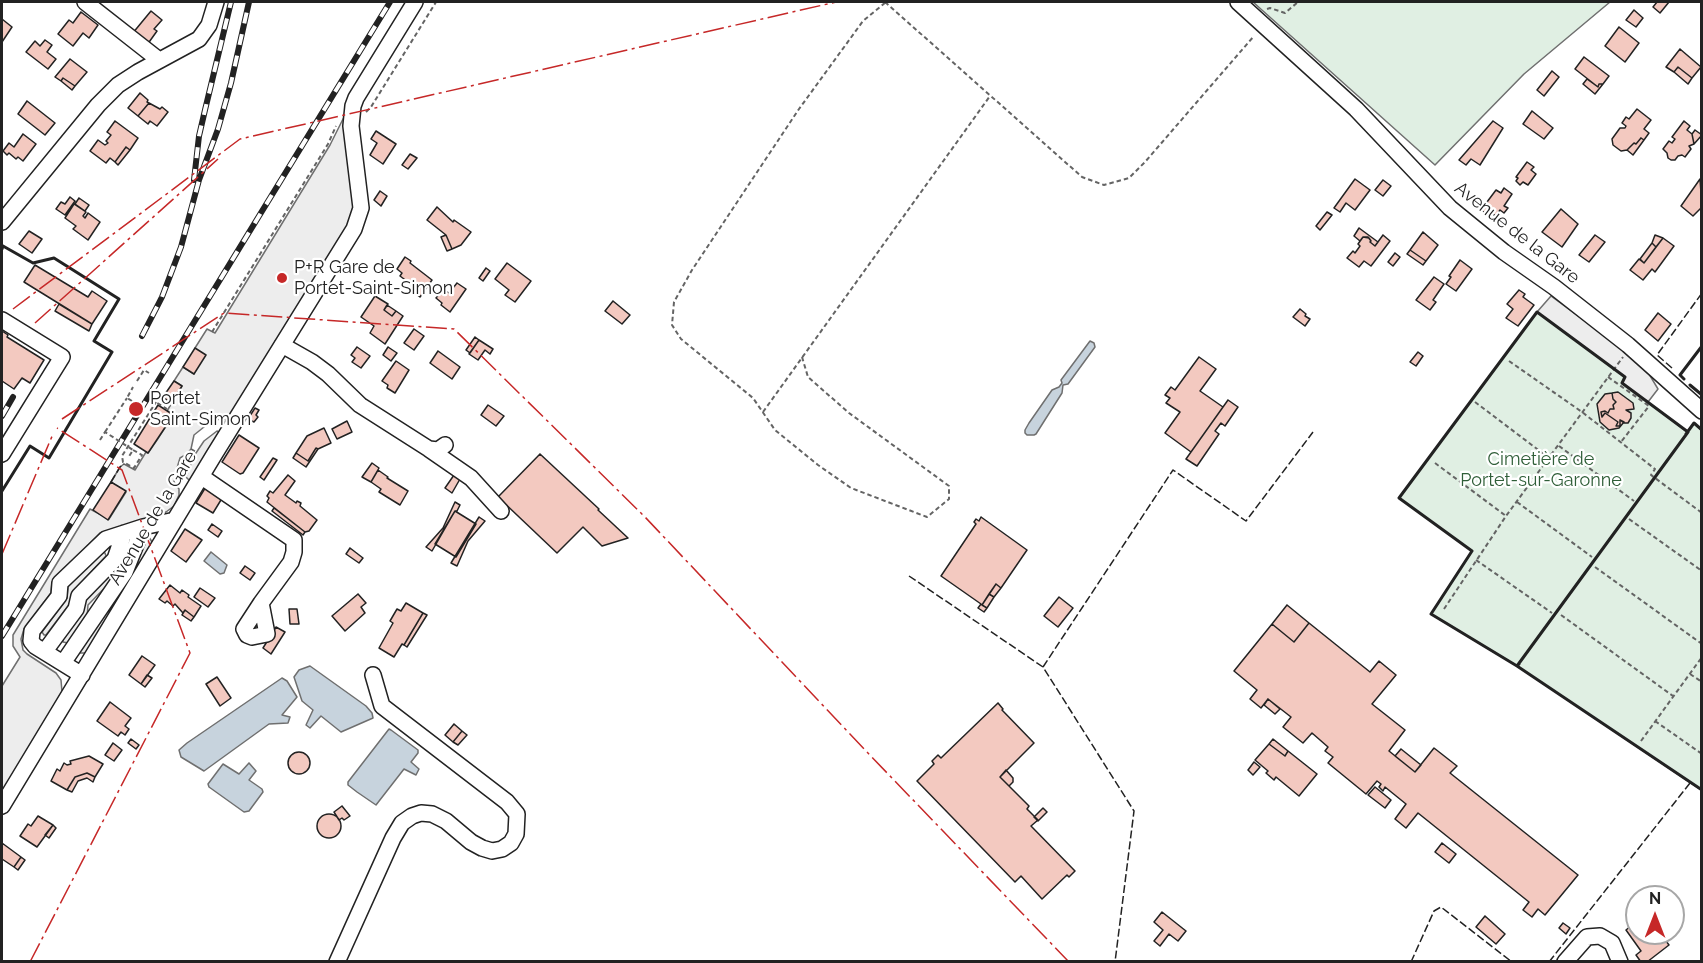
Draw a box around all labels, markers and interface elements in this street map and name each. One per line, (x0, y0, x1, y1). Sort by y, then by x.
street label: Avenue de la Gare (1450, 177, 1584, 289)
place label: P+R Gare de Portet-Saint-Simon (294, 257, 453, 300)
marker: P+R Gare de Portet-Saint-Simon (275, 271, 289, 285)
place label: Portet Saint-Simon (150, 388, 251, 430)
marker: Portet Saint-Simon (127, 400, 145, 418)
street label: Avenue de la Gare (104, 447, 202, 589)
park label: Cimetière de Portet-sur-Garonne (1460, 449, 1622, 492)
north arrow (1625, 885, 1685, 945)
text: N (1649, 889, 1661, 908)

